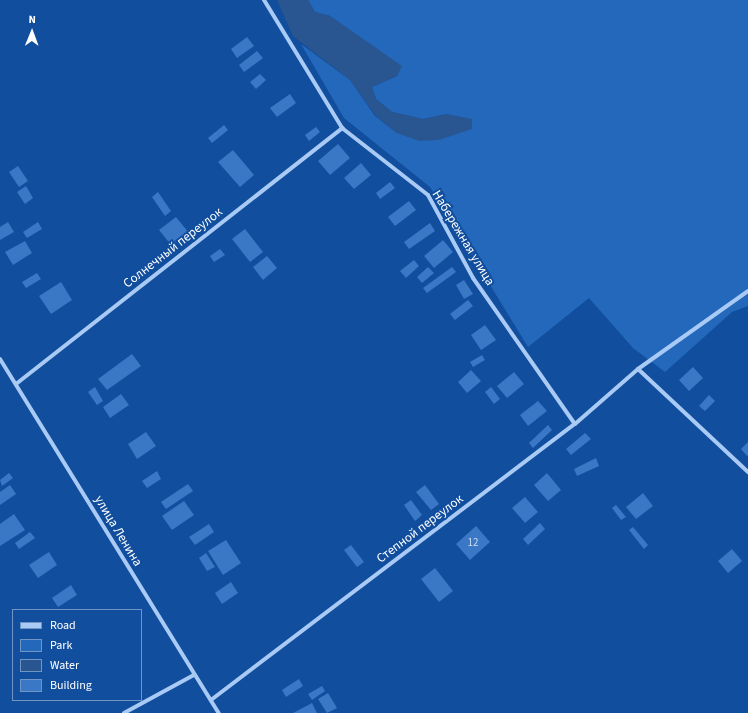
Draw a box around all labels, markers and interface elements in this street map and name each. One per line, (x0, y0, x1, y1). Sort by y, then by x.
north arrow (12, 12, 52, 52)
text: N (28, 12, 36, 27)
street label: Набережная улица (428, 188, 498, 288)
street label: Солнечный переулок (120, 204, 226, 292)
street label: Степной переулок (374, 491, 466, 567)
street label: улица Ленина (91, 493, 145, 569)
house number: 12 (468, 536, 478, 550)
legend (12, 609, 142, 701)
text: Road (50, 617, 76, 634)
text: Park (50, 637, 72, 654)
text: Water (50, 657, 79, 674)
text: Building (50, 677, 92, 694)

